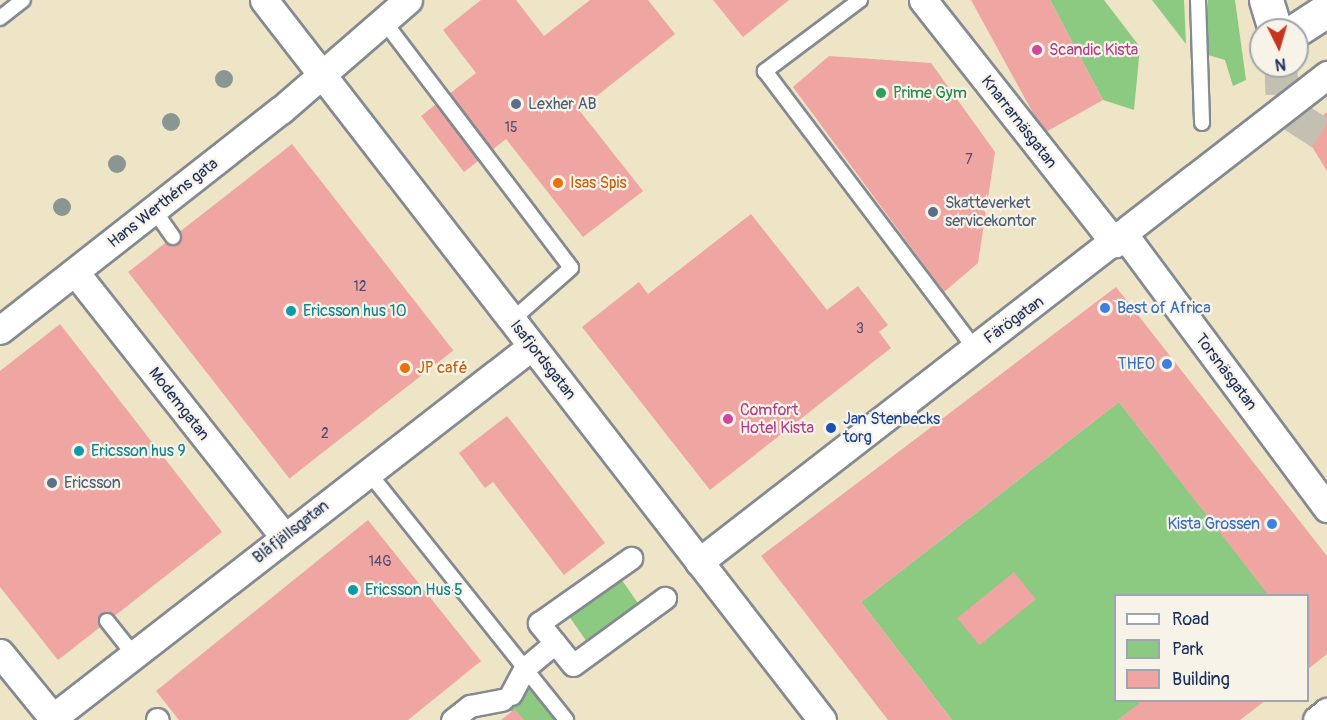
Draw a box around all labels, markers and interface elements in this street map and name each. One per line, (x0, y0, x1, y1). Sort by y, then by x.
north arrow (1249, 18, 1309, 78)
place label: Scandic Kista (1049, 40, 1138, 60)
marker: Scandic Kista (1030, 43, 1044, 57)
text: N (1274, 54, 1287, 74)
street label: Knarrarnäsgatan (977, 72, 1061, 172)
place label: Prime Gym (893, 83, 967, 103)
marker: Prime Gym (874, 86, 888, 100)
place label: Lexher AB (528, 94, 596, 114)
marker: Lexher AB (509, 97, 523, 111)
house number: 15 (504, 120, 518, 136)
house number: 7 (965, 152, 973, 168)
street label: Hans Werthéns gata (104, 154, 222, 252)
place label: Isas Spis (570, 173, 627, 193)
marker: Isas Spis (551, 176, 565, 190)
place label: Skatteverket servicekontor (945, 193, 1037, 231)
marker: Skatteverket servicekontor (926, 205, 940, 219)
house number: 12 (353, 279, 367, 295)
street label: Färögatan (980, 292, 1048, 348)
place label: Best of Africa (1117, 298, 1211, 318)
place label: Ericsson hus 10 (303, 301, 407, 321)
marker: Best of Africa (1098, 301, 1112, 315)
marker: Ericsson hus 10 (284, 304, 298, 318)
street label: Isafjordsgatan (506, 316, 580, 404)
house number: 3 (856, 321, 864, 337)
street label: Torsnäsgatan (1191, 330, 1261, 414)
place label: THEO (1118, 354, 1155, 374)
marker: THEO (1160, 357, 1174, 371)
place label: JP café (417, 358, 468, 378)
marker: JP café (398, 361, 412, 375)
street label: Modemgatan (144, 364, 214, 444)
place label: Comfort Hotel Kista (740, 400, 814, 438)
place label: Jan Stenbecks torg (843, 409, 940, 447)
marker: Comfort Hotel Kista (721, 412, 735, 426)
marker: Jan Stenbecks torg (824, 421, 838, 435)
house number: 2 (321, 426, 329, 442)
place label: Ericsson hus 9 (91, 441, 186, 461)
marker: Ericsson hus 9 (72, 444, 86, 458)
place label: Ericsson (64, 473, 121, 493)
marker: Ericsson (45, 476, 59, 490)
street label: Blåfjällsgatan (249, 496, 333, 568)
place label: Kista Grossen (1167, 514, 1260, 534)
marker: Kista Grossen (1265, 517, 1279, 531)
house number: 14G (369, 554, 391, 570)
place label: Ericsson Hus 5 (365, 580, 463, 600)
marker: Ericsson Hus 5 (346, 583, 360, 597)
legend (1114, 594, 1309, 702)
text: Road (1172, 608, 1209, 631)
text: Park (1172, 638, 1204, 661)
text: Building (1172, 668, 1230, 691)

